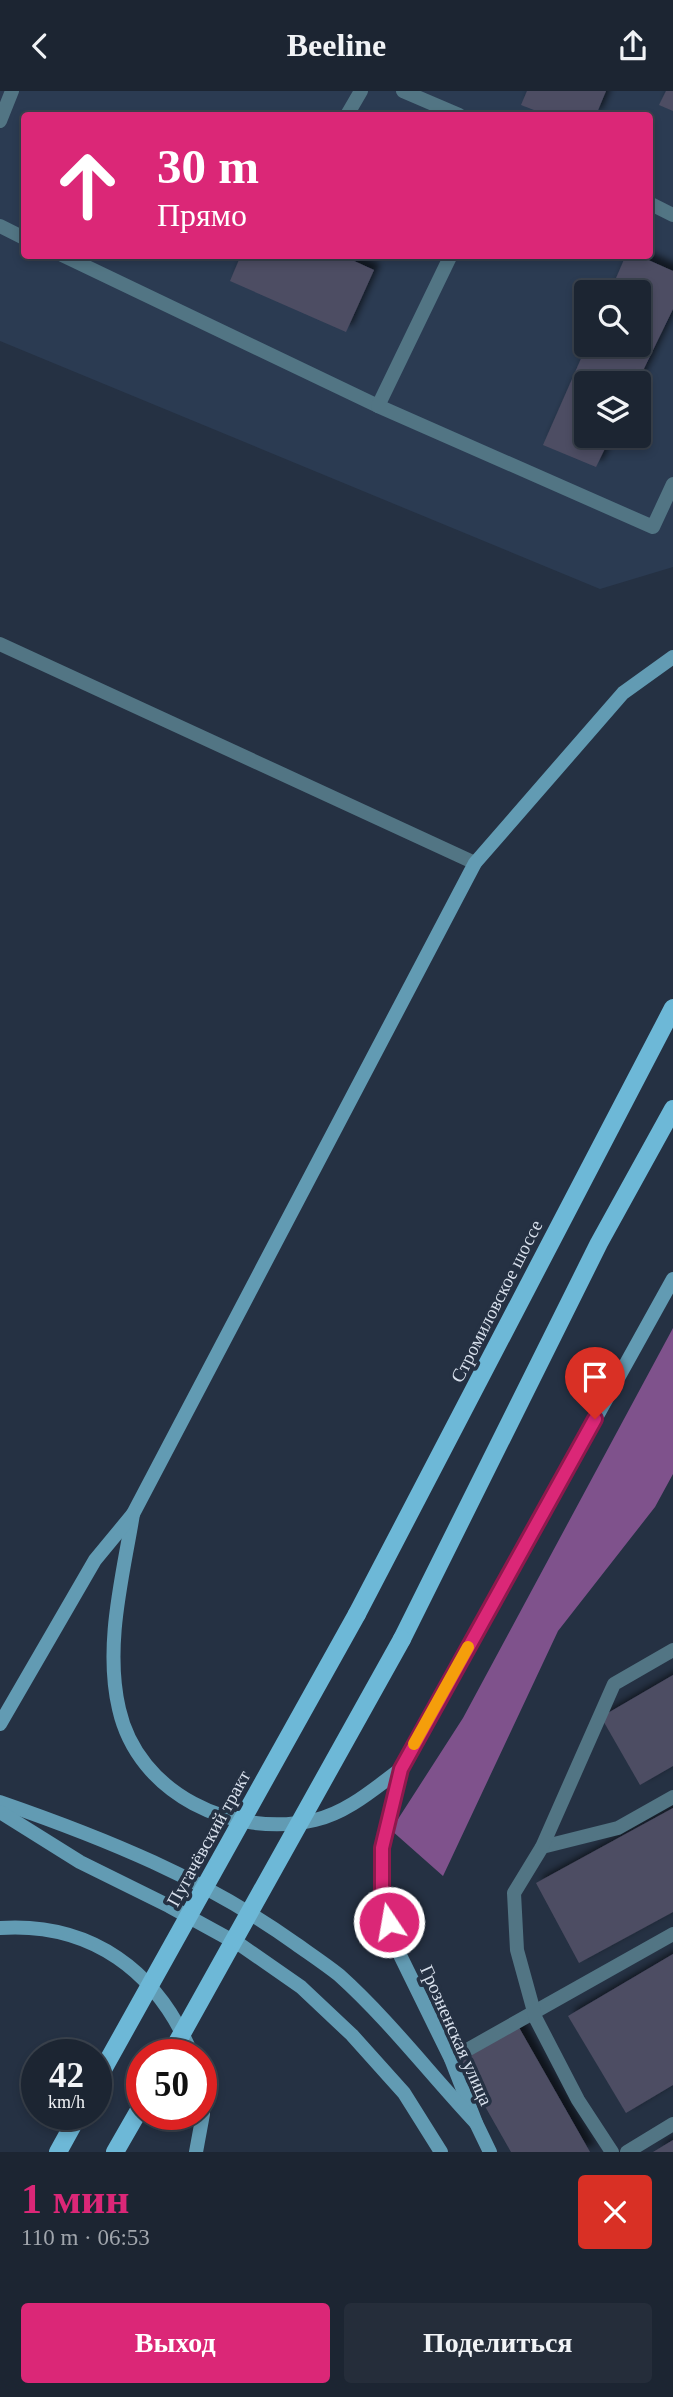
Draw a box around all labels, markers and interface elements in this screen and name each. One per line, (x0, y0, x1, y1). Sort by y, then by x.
icon: back (21, 27, 59, 65)
text: Beeline (287, 27, 386, 63)
icon: share (614, 27, 652, 65)
text: 30 m (157, 139, 259, 194)
icon: ahead (42, 140, 133, 231)
text: Прямо (157, 197, 247, 233)
map controls (574, 280, 651, 448)
button: search (574, 280, 651, 357)
button: layers (574, 371, 651, 448)
street label: Стромиловское шоссе (446, 1217, 547, 1386)
pin (565, 1347, 625, 1419)
icon: arrive (576, 1358, 614, 1396)
street label: Пугачёвский тракт (162, 1766, 255, 1910)
position arrow (352, 1885, 426, 1959)
street label: Грозненская улица (416, 1962, 497, 2109)
speed limit sign: 50 (126, 2039, 217, 2130)
text: 42 (49, 2056, 84, 2095)
text: km/h (48, 2092, 85, 2112)
button: close (578, 2175, 652, 2249)
text: 1 мин (21, 2176, 130, 2222)
text: 110 m · 06:53 (21, 2225, 150, 2250)
button: Выход (21, 2303, 330, 2383)
button: Поделиться (344, 2303, 652, 2383)

